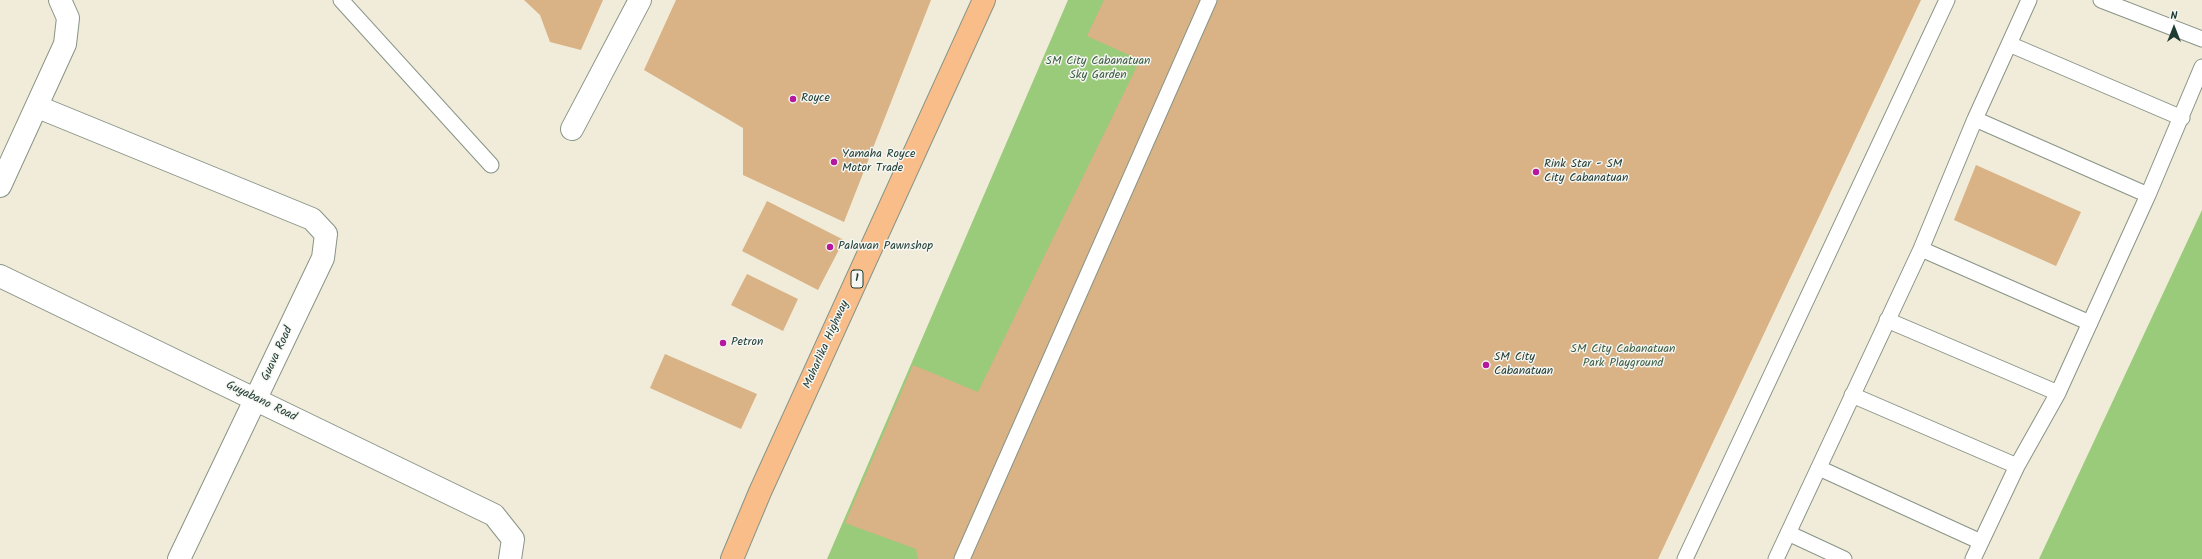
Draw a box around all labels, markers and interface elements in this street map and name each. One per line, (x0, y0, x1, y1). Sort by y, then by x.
text: N (2171, 7, 2177, 25)
north arrow (2154, 8, 2194, 48)
park label: SM City Cabanatuan Sky Garden (1046, 55, 1150, 83)
place label: Royce (801, 92, 830, 106)
marker: Royce (788, 94, 798, 104)
place label: Yamaha Royce Motor Trade (842, 148, 915, 176)
marker: Yamaha Royce Motor Trade (829, 157, 839, 167)
place label: Rink Star - SM City Cabanatuan (1544, 158, 1628, 186)
marker: Rink Star - SM City Cabanatuan (1531, 167, 1541, 177)
place label: Palawan Pawnshop (838, 240, 933, 254)
marker: Palawan Pawnshop (825, 242, 835, 252)
road number: 1 (851, 270, 863, 288)
street label: Maharlika Highway (801, 299, 853, 391)
street label: Guava Road (259, 325, 297, 383)
place label: Petron (731, 336, 763, 350)
marker: Petron (718, 338, 728, 348)
park label: SM City Cabanatuan Park Playground (1571, 343, 1675, 371)
place label: SM City Cabanatuan (1494, 351, 1553, 379)
marker: SM City Cabanatuan (1481, 360, 1491, 370)
street label: Guyabano Road (223, 379, 299, 425)

